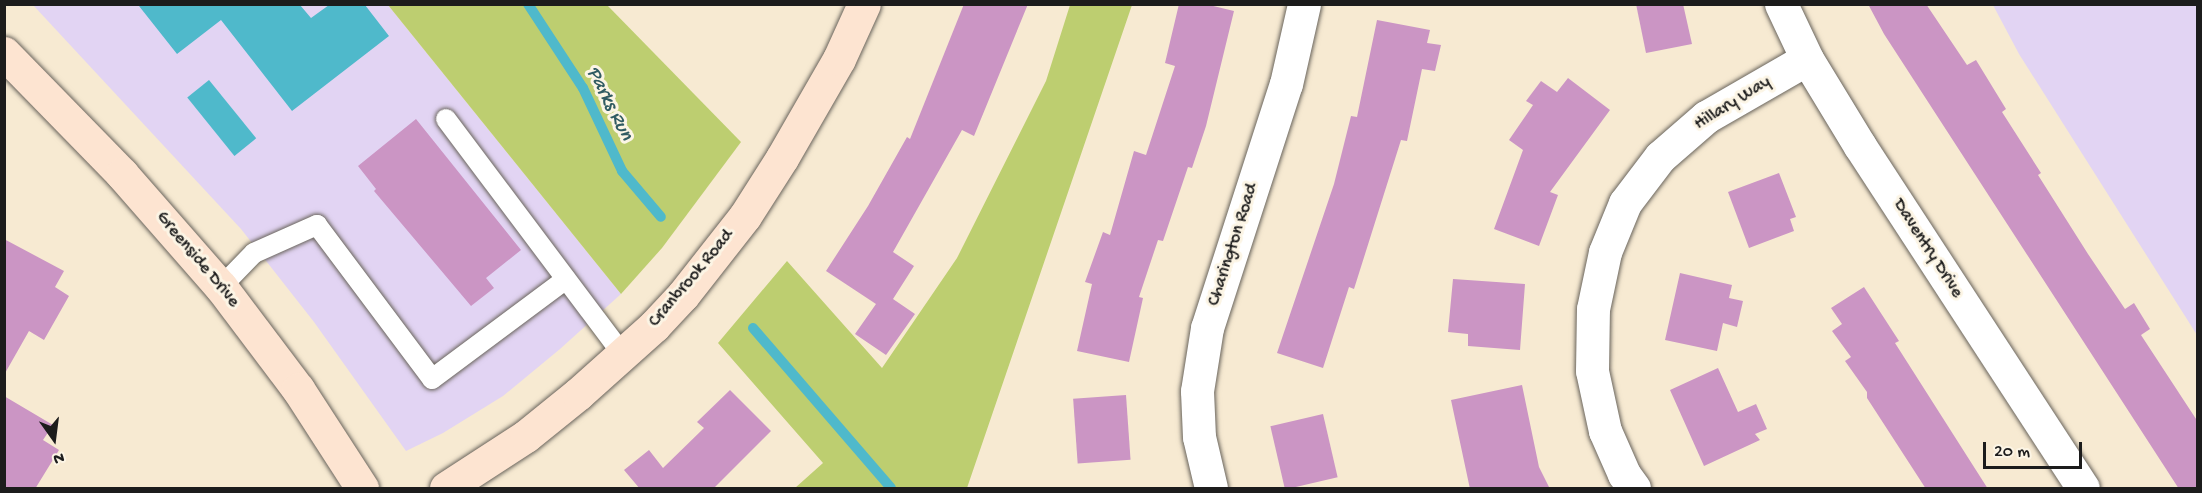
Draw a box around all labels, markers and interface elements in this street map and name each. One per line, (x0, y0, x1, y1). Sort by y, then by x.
water label: Parks Run (580, 63, 638, 145)
street label: Hillary Way (1691, 72, 1775, 136)
street label: Charington Road (1204, 181, 1264, 309)
street label: Daventry Drive (1887, 195, 1967, 303)
street label: Greenside Drive (151, 208, 243, 312)
street label: Cranbrook Road (645, 226, 739, 332)
north arrow (24, 409, 84, 469)
scale bar (1986, 430, 2085, 468)
text: 20 m (1994, 442, 2030, 463)
text: N (51, 446, 66, 467)

